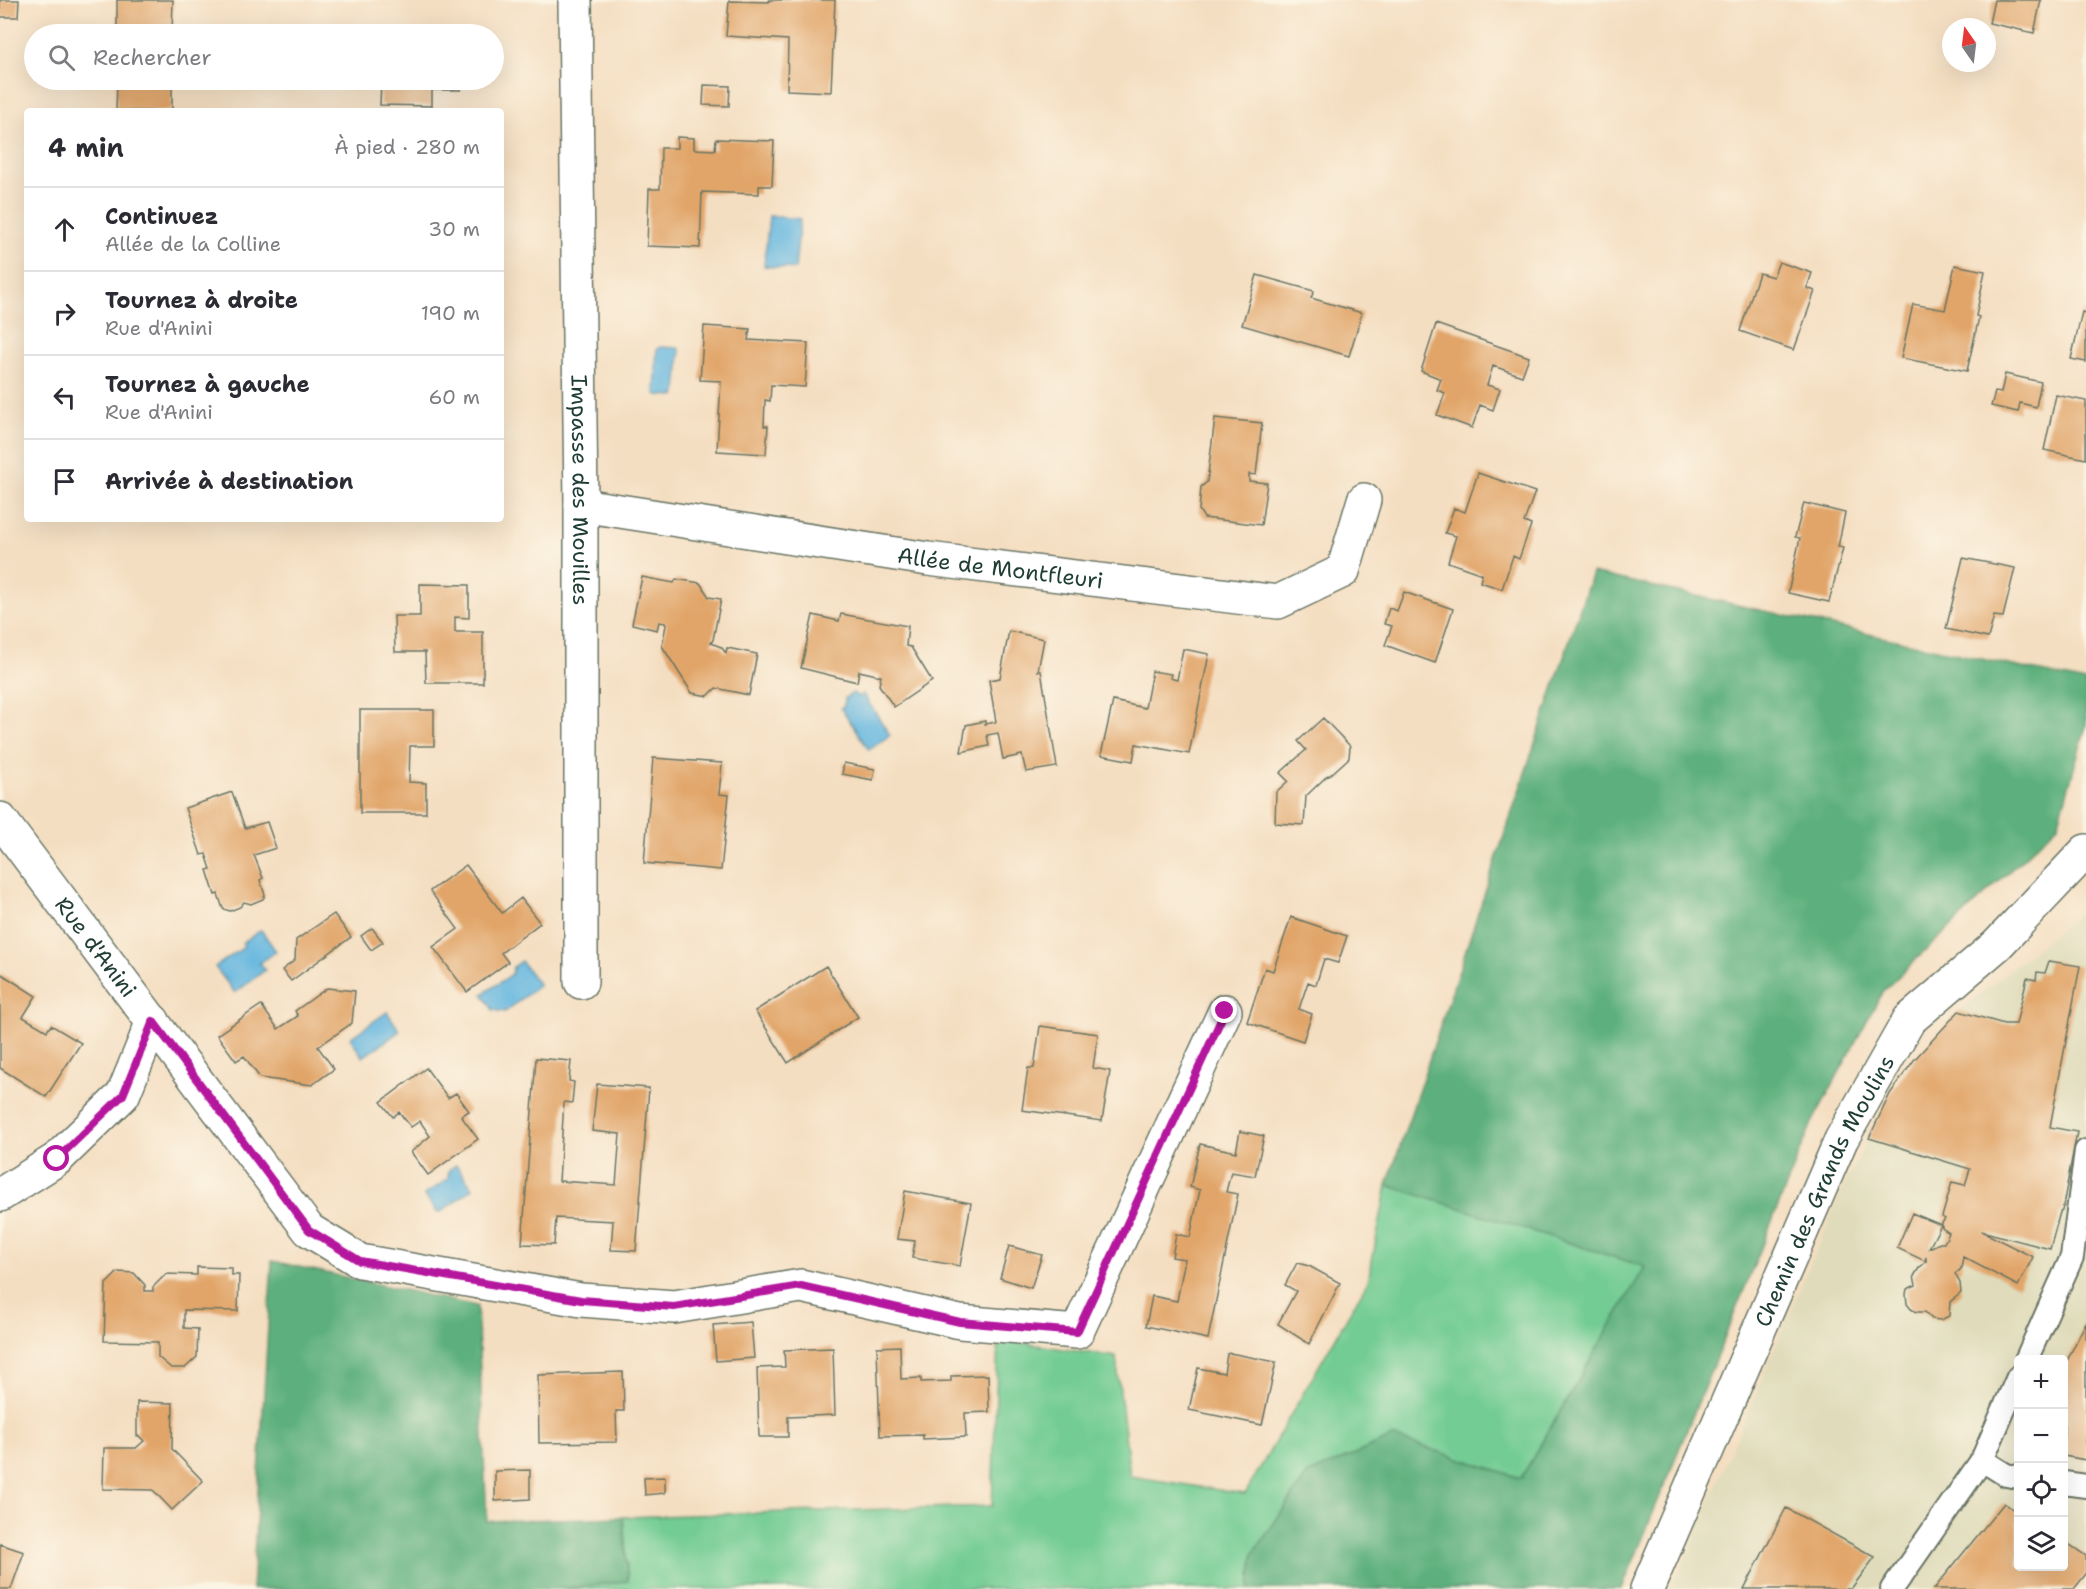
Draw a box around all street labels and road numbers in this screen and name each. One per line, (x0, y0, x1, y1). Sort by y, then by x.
street label: Impasse des Mouilles (565, 374, 596, 605)
street label: Allée de Montfleuri (895, 540, 1105, 595)
street label: Rue d'Anini (49, 891, 143, 1003)
street label: Chemin des Grands Moulins (1748, 1050, 1901, 1331)

